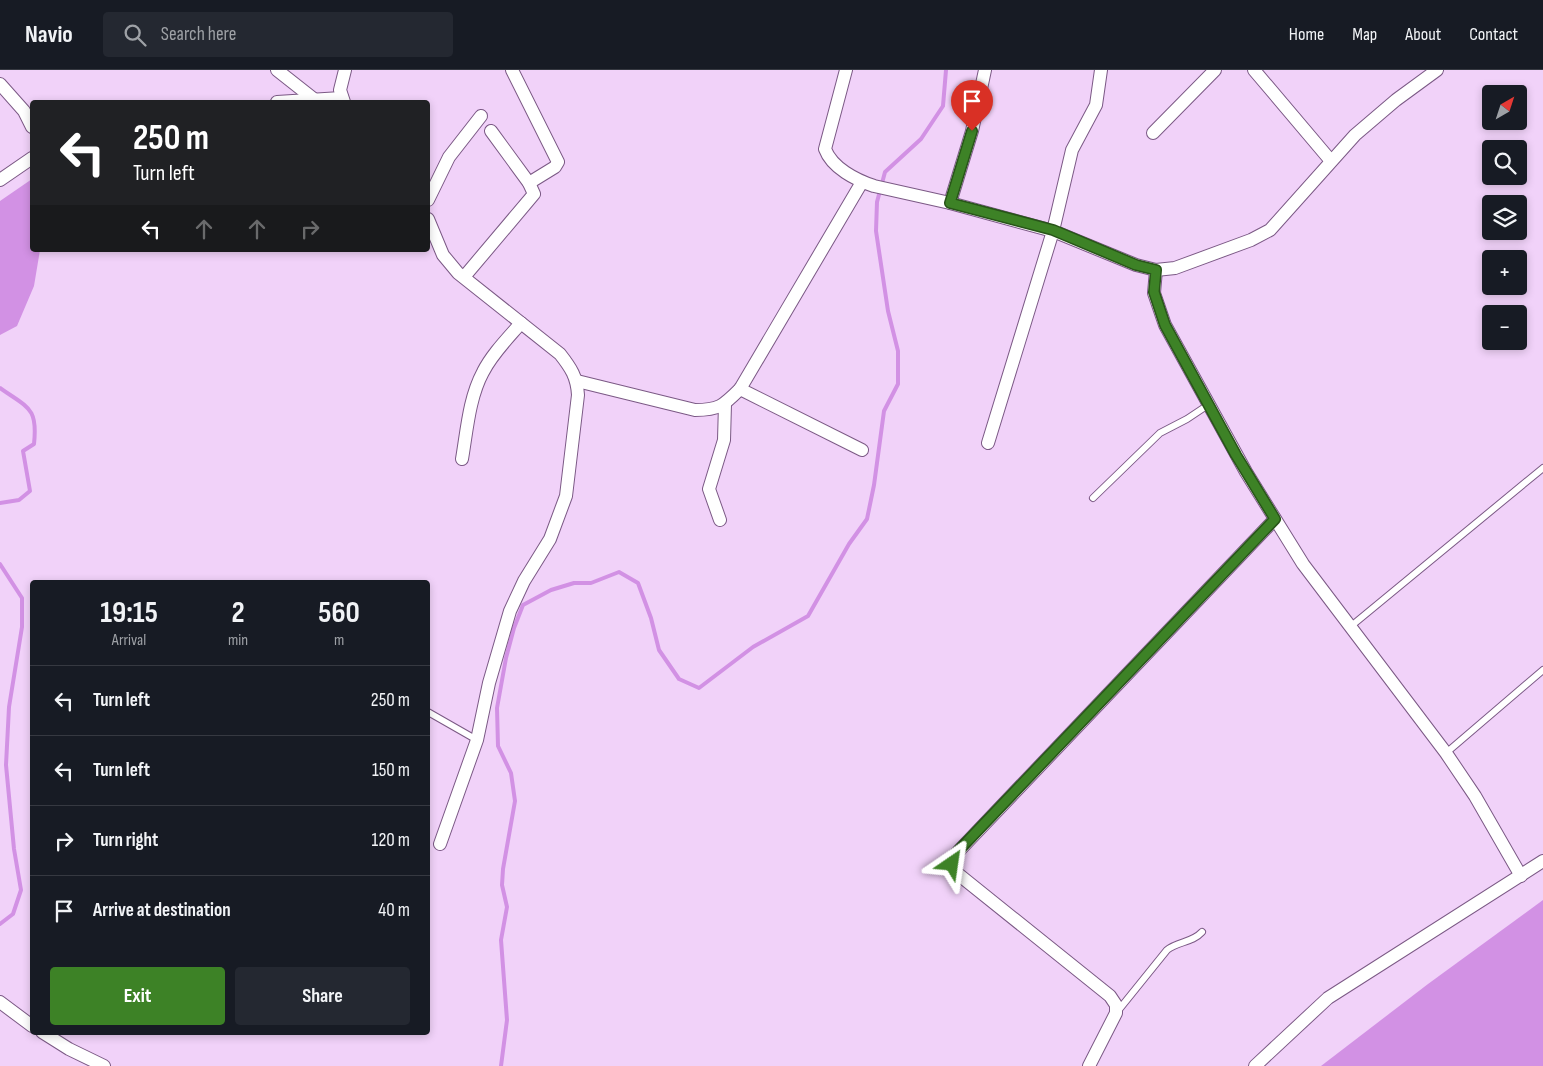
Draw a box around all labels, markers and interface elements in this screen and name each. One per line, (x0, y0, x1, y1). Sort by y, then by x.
search box (103, 12, 453, 57)
text: Navio (25, 20, 73, 49)
icon: search (121, 21, 149, 49)
text: Search here (161, 23, 236, 46)
text: Home (1289, 24, 1324, 45)
text: Map (1352, 24, 1377, 45)
text: About (1405, 24, 1441, 45)
text: Contact (1469, 24, 1518, 45)
pin (951, 80, 993, 131)
north arrow (1482, 85, 1528, 130)
map controls (1482, 85, 1527, 350)
icon: arrive (958, 87, 986, 115)
text: 250 m (133, 117, 209, 160)
icon: left (50, 120, 115, 185)
button: search (1482, 140, 1527, 185)
text: Turn left (133, 160, 195, 187)
button: layers (1482, 195, 1527, 240)
icon: left (137, 215, 165, 243)
icon: ahead (190, 215, 218, 243)
icon: ahead (243, 215, 271, 243)
icon: right (296, 215, 324, 243)
button: + (1482, 250, 1527, 295)
button: − (1482, 305, 1527, 350)
text: 19:15 (100, 595, 158, 631)
text: 2 (231, 595, 245, 631)
text: 560 (318, 595, 360, 631)
text: Arrival (112, 631, 146, 650)
text: min (228, 631, 248, 650)
text: m (334, 631, 344, 650)
icon: left (50, 687, 78, 715)
text: Turn left (93, 689, 150, 712)
text: 250 m (371, 689, 410, 712)
icon: left (50, 757, 78, 785)
text: Turn left (93, 759, 150, 782)
text: 150 m (372, 759, 410, 782)
icon: right (50, 827, 78, 855)
text: Turn right (93, 829, 158, 852)
text: 120 m (372, 829, 410, 852)
position arrow (925, 837, 977, 889)
icon: arrive (50, 897, 78, 925)
text: Arrive at destination (93, 899, 231, 922)
text: 40 m (378, 899, 410, 922)
button: Exit (50, 967, 225, 1025)
button: Share (235, 967, 410, 1025)

